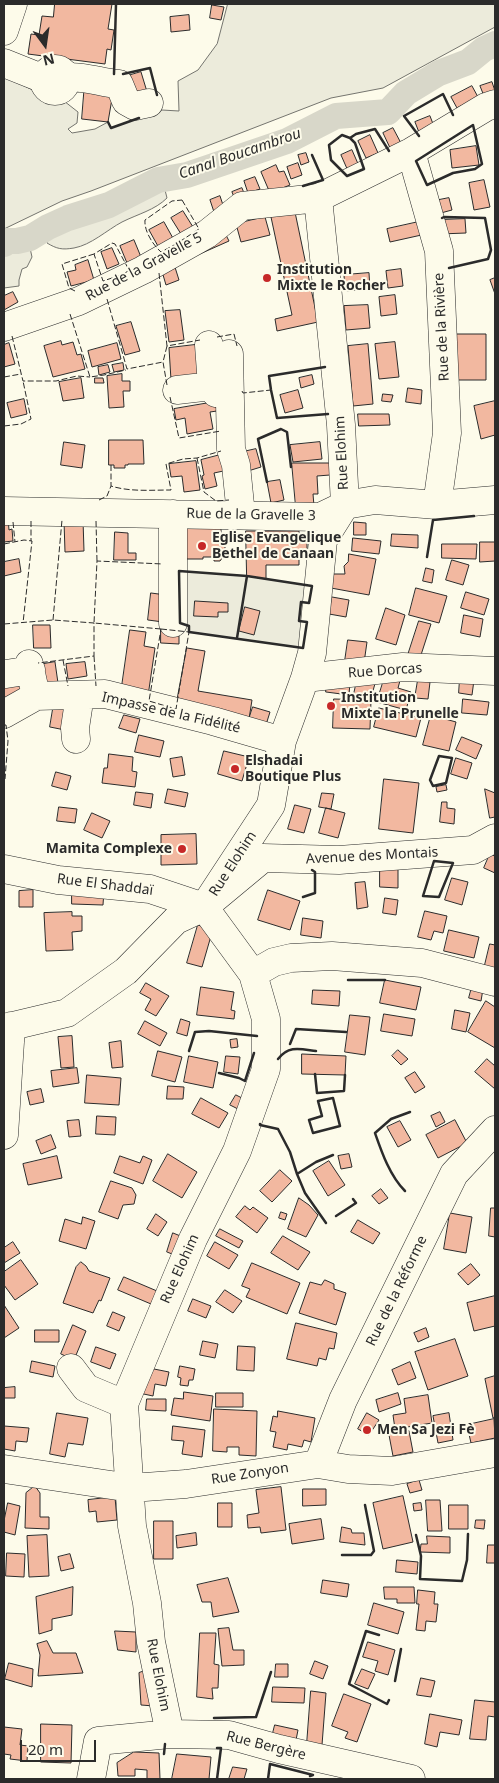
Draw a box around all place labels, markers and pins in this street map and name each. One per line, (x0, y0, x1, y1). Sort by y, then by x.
place label: Institution Mixte le Rocher (277, 262, 386, 294)
marker: Institution Mixte le Rocher (261, 272, 273, 284)
place label: Eglise Evangelique Bethel de Canaan (212, 530, 341, 562)
marker: Eglise Evangelique Bethel de Canaan (196, 540, 208, 552)
place label: Institution Mixte la Prunelle (341, 690, 459, 722)
marker: Institution Mixte la Prunelle (325, 700, 337, 712)
place label: Elshadai Boutique Plus (245, 753, 341, 786)
marker: Elshadai Boutique Plus (229, 763, 241, 775)
place label: Mamita Complexe (46, 841, 172, 857)
marker: Mamita Complexe (176, 843, 188, 855)
place label: Men Sa Jezi Fè (377, 1422, 475, 1438)
marker: Men Sa Jezi Fè (361, 1424, 373, 1436)

